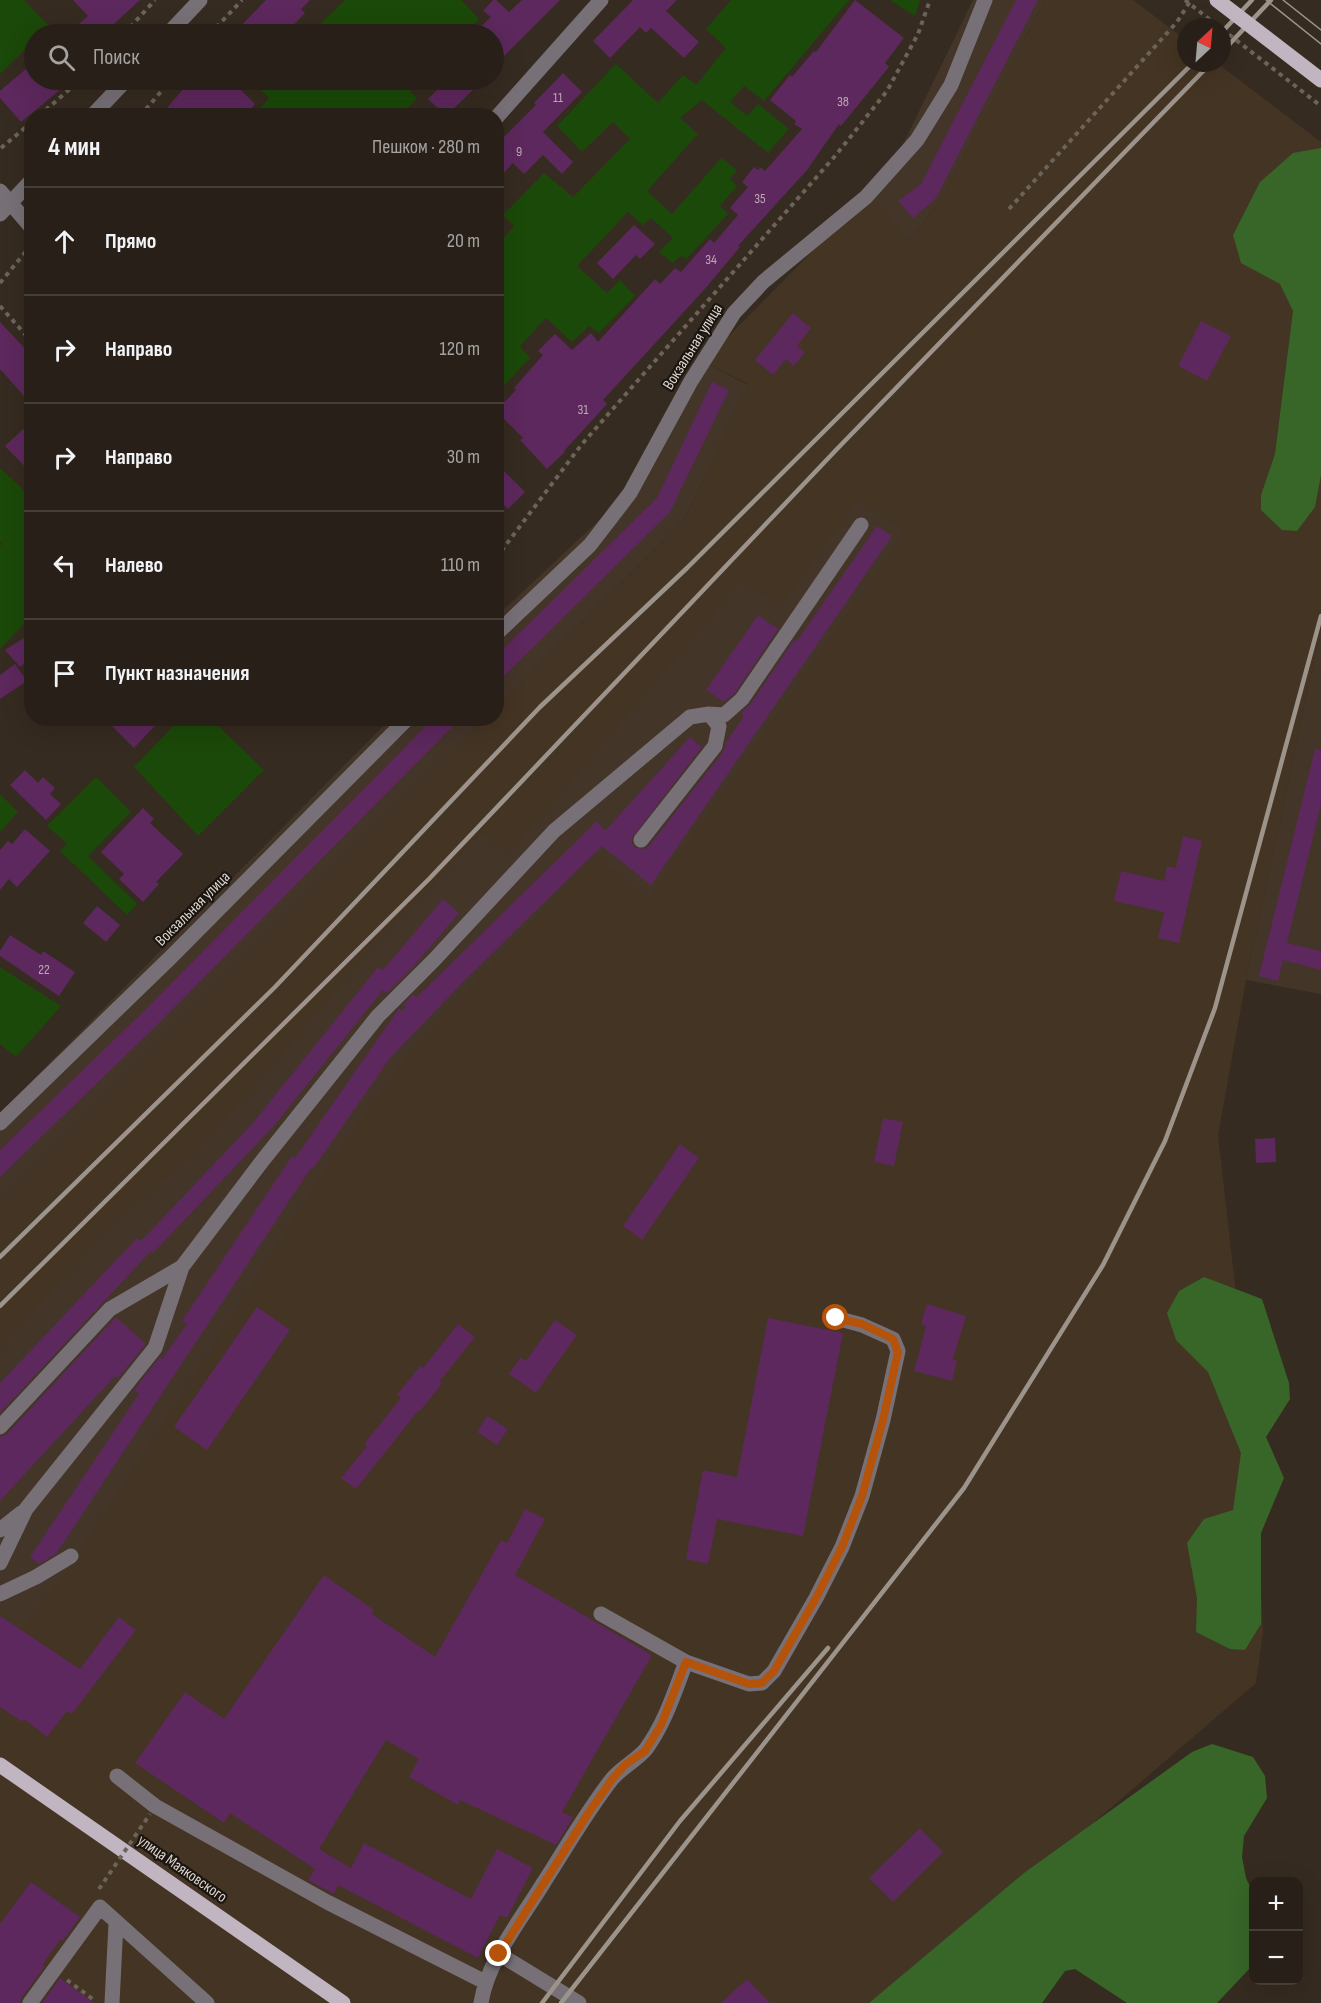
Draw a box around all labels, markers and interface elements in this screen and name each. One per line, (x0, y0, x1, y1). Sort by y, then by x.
north arrow (1177, 18, 1231, 72)
search box (24, 24, 504, 90)
icon: search (45, 41, 78, 74)
text: Поиск (93, 44, 139, 71)
house number: 11 (553, 89, 563, 106)
house number: 38 (837, 93, 849, 110)
text: 4 мин (48, 132, 100, 163)
text: Пешком · 280 m (372, 135, 480, 159)
house number: 9 (516, 143, 522, 160)
house number: 35 (754, 190, 766, 207)
icon: ahead (48, 225, 81, 258)
text: Прямо (105, 228, 156, 255)
text: 20 m (447, 229, 480, 253)
house number: 34 (705, 251, 717, 268)
street label: Вокзальная улица (659, 300, 727, 394)
icon: right (48, 333, 81, 366)
text: Направо (105, 336, 172, 363)
text: 120 m (440, 337, 480, 361)
house number: 31 (578, 401, 588, 418)
icon: right (48, 441, 81, 474)
text: Направо (105, 444, 172, 471)
text: 30 m (447, 445, 480, 469)
icon: left (48, 549, 81, 582)
text: Налево (105, 552, 163, 579)
text: 110 m (441, 553, 480, 577)
icon: arrive (48, 657, 81, 690)
text: Пункт назначения (105, 660, 249, 687)
street label: Вокзальная улица (152, 868, 234, 950)
house number: 22 (38, 961, 50, 978)
route start (822, 1304, 848, 1330)
street label: улица Маяковского (134, 1831, 230, 1907)
map controls (1249, 1877, 1303, 1985)
button: + (1249, 1877, 1303, 1931)
button: − (1249, 1931, 1303, 1985)
route end (485, 1940, 511, 1966)

